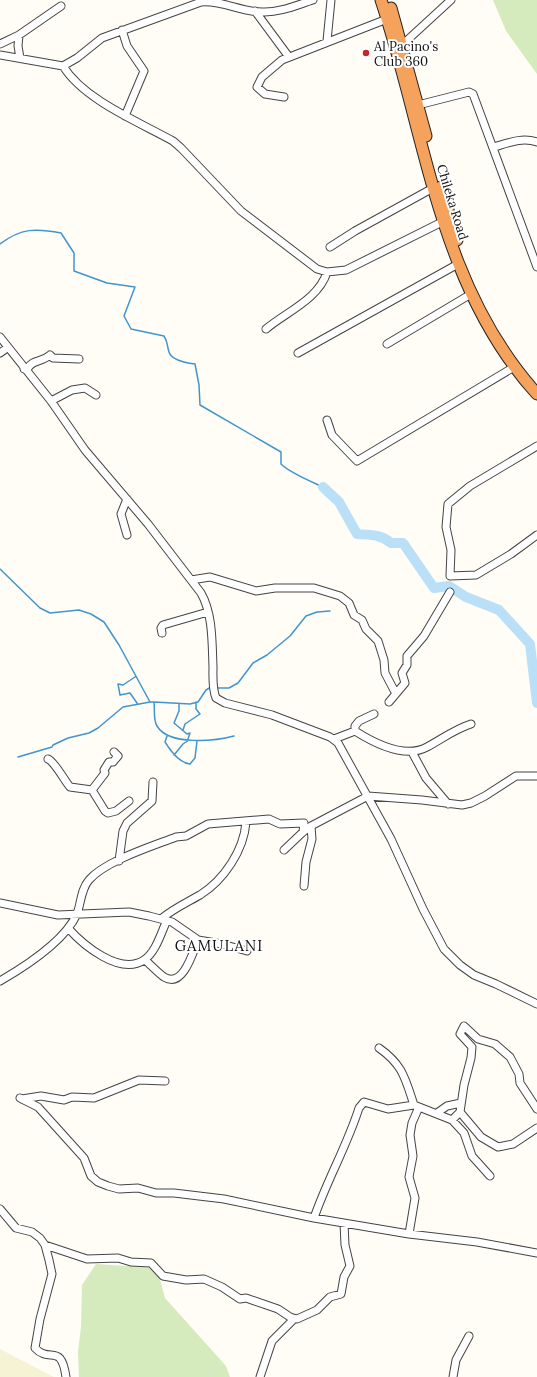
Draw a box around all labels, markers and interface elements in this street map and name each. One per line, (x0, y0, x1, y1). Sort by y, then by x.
place label: Al Pacino's Club 360 (373, 38, 438, 70)
marker: Al Pacino's Club 360 (361, 48, 371, 58)
street label: Chileka Road (433, 162, 472, 242)
district label: GAMULANI (175, 936, 263, 955)

